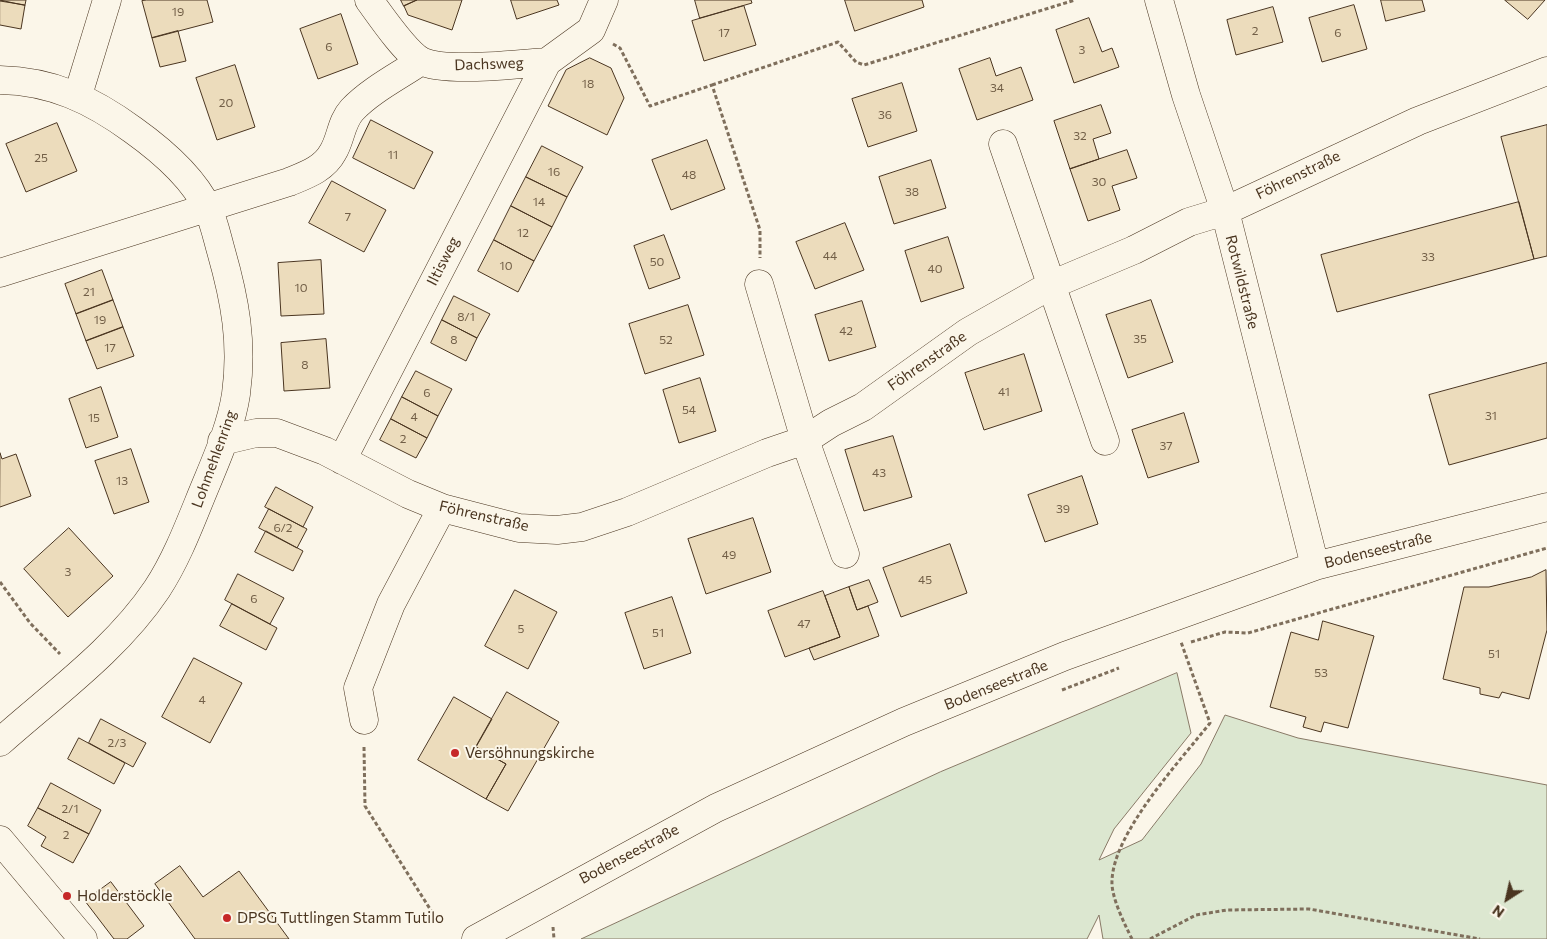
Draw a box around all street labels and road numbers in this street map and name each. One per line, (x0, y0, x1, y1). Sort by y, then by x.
street label: Dachsweg (454, 54, 524, 74)
street label: Föhrenstraße (1253, 147, 1343, 203)
street label: Rotwildstraße (1222, 233, 1262, 331)
street label: Iltisweg (423, 234, 463, 288)
street label: Föhrenstraße (884, 327, 970, 395)
street label: Lohmehlenring (188, 408, 240, 510)
street label: Föhrenstraße (437, 497, 531, 535)
street label: Bodenseestraße (1322, 528, 1434, 572)
street label: Bodenseestraße (942, 656, 1050, 714)
street label: Bodenseestraße (576, 820, 682, 888)

